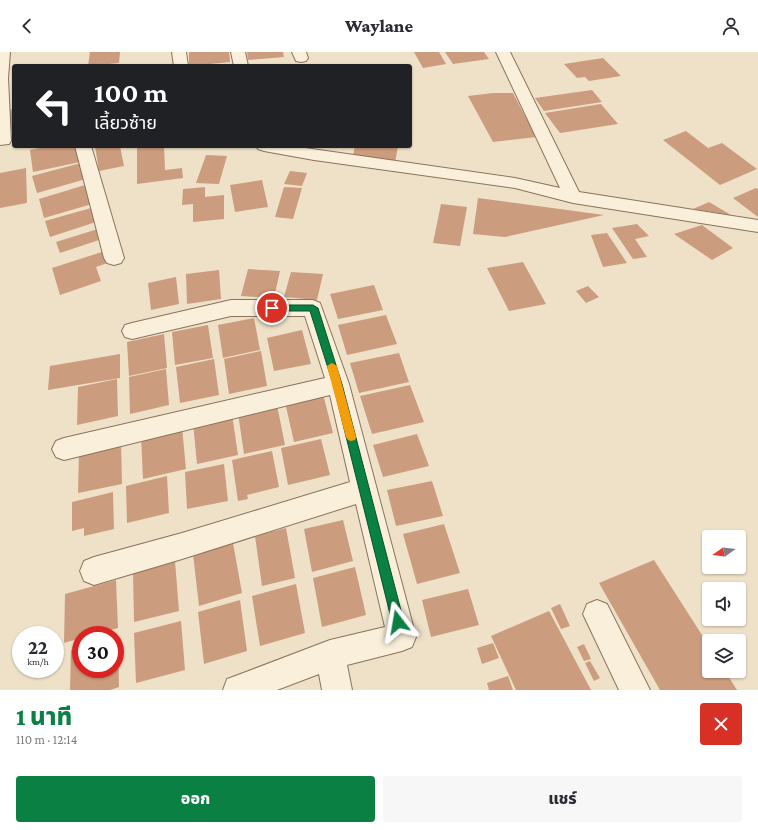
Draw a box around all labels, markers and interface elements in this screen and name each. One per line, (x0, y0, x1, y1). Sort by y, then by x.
icon: back (16, 15, 38, 37)
icon: person (720, 15, 742, 37)
text: Waylane (345, 16, 413, 36)
text: 100 m (94, 77, 168, 108)
icon: left (28, 80, 80, 132)
text: เลี้ยวซ้าย (94, 113, 157, 133)
pin (255, 291, 289, 325)
icon: arrive (261, 297, 283, 319)
north arrow (702, 530, 746, 574)
map controls (702, 530, 746, 678)
button: sound (702, 582, 746, 626)
position arrow (377, 601, 419, 643)
speed limit sign: 30 (72, 626, 124, 678)
button: layers (702, 634, 746, 678)
text: 22 (28, 636, 48, 658)
text: km/h (27, 656, 49, 667)
text: 1 นาที (16, 703, 72, 730)
button: close (700, 703, 742, 745)
text: 110 m · 12:14 (16, 732, 77, 747)
button: ออก (16, 776, 375, 822)
button: แชร์ (383, 776, 742, 822)

